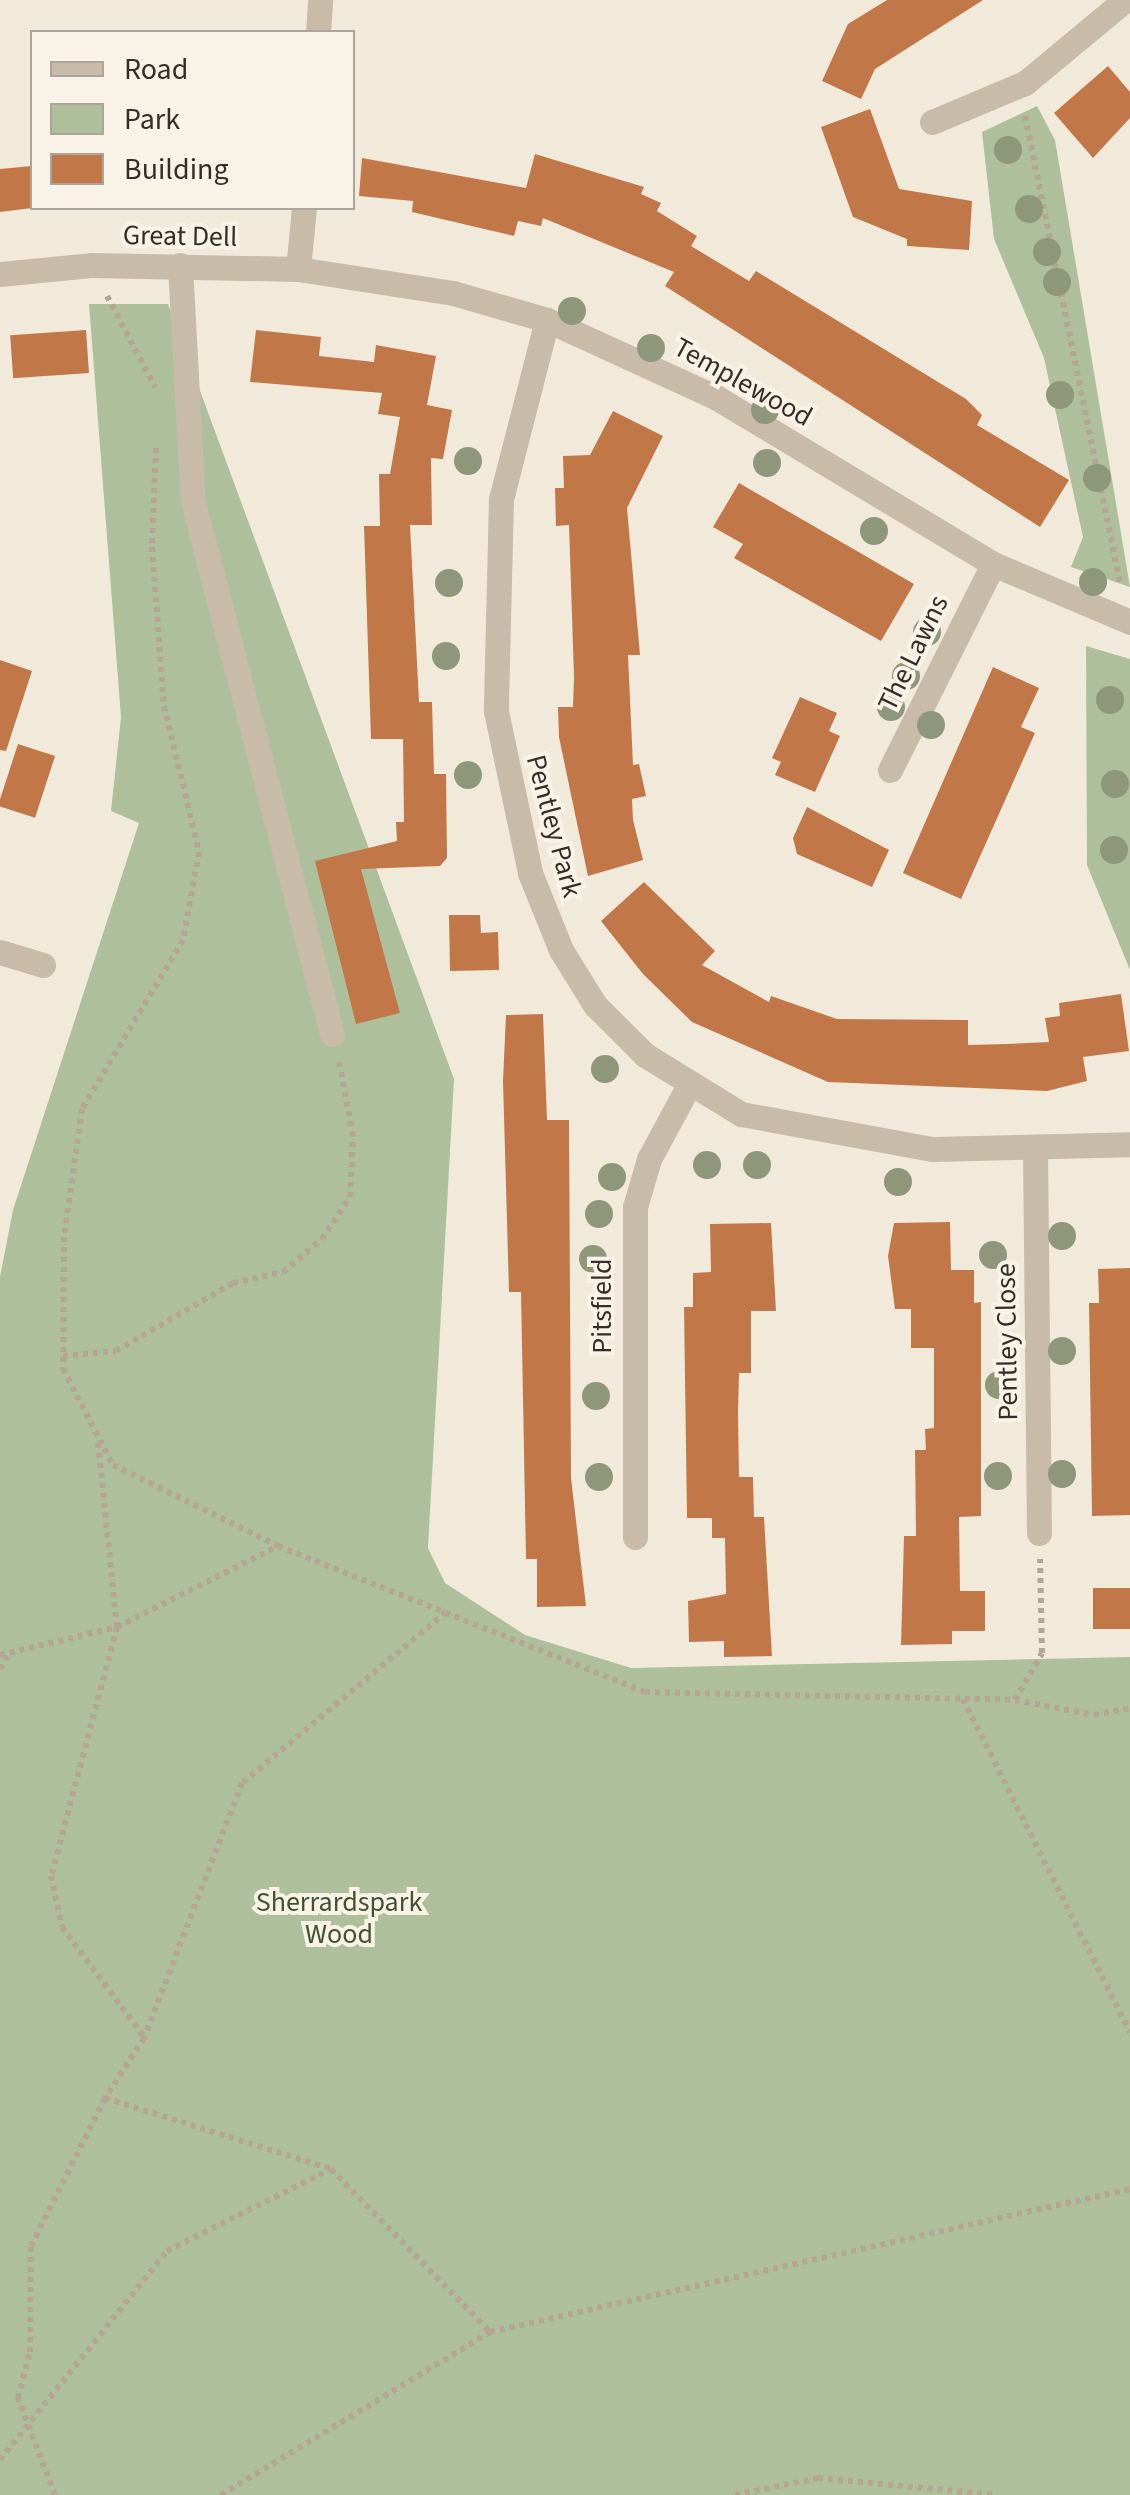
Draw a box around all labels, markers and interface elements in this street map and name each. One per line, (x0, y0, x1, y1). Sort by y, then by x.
legend (30, 30, 355, 210)
text: Road (124, 48, 188, 91)
text: Park (124, 98, 180, 141)
text: Building (124, 148, 229, 191)
street label: Great Dell (123, 218, 237, 254)
street label: Templewood (668, 330, 818, 434)
street label: The Lawns (871, 590, 955, 716)
street label: Pentley Park (519, 751, 589, 901)
street label: Pitsfield (585, 1258, 619, 1354)
street label: Pentley Close (989, 1263, 1025, 1421)
park label: Sherrardspark Wood (256, 1885, 422, 1951)

